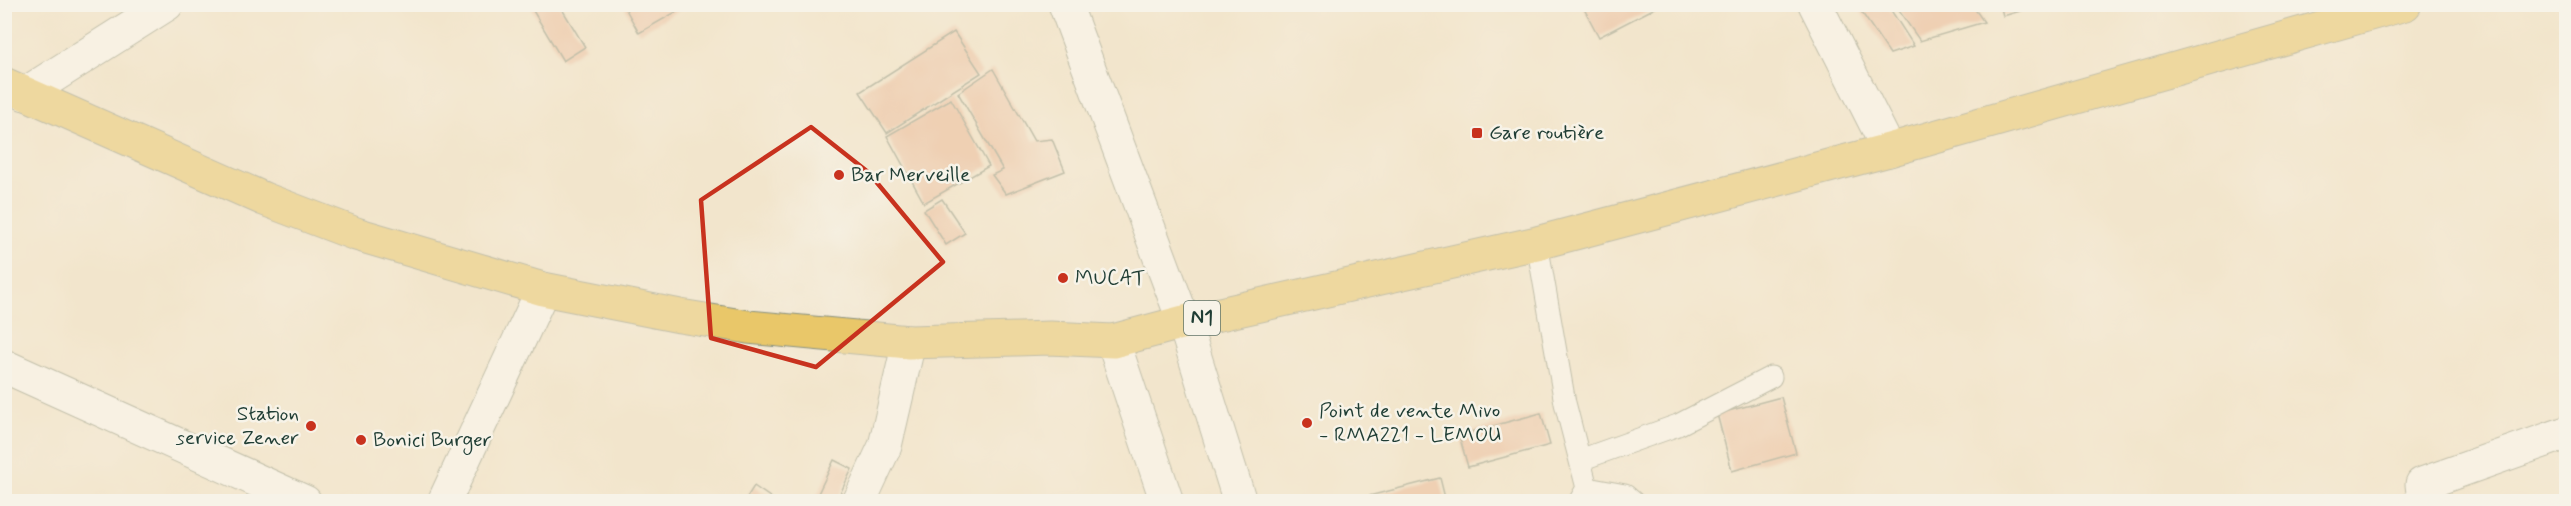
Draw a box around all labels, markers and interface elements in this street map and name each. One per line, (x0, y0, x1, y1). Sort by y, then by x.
place label: Gare routière (1489, 119, 1604, 147)
marker: Gare routière (1470, 126, 1484, 140)
place label: Bar Merveille (851, 161, 970, 189)
marker: Bar Merveille (832, 168, 846, 182)
place label: MUCAT (1075, 264, 1146, 292)
marker: MUCAT (1056, 271, 1070, 285)
road number: N1 (1184, 301, 1220, 335)
place label: Point de vente Mivo - RMA221 - LEMOU (1319, 397, 1501, 449)
place label: Station service Zener (176, 400, 299, 452)
marker: Point de vente Mivo - RMA221 - LEMOU (1300, 416, 1314, 430)
marker: Station service Zener (304, 419, 318, 433)
place label: Bonici Burger (373, 426, 492, 455)
marker: Bonici Burger (354, 433, 368, 447)

